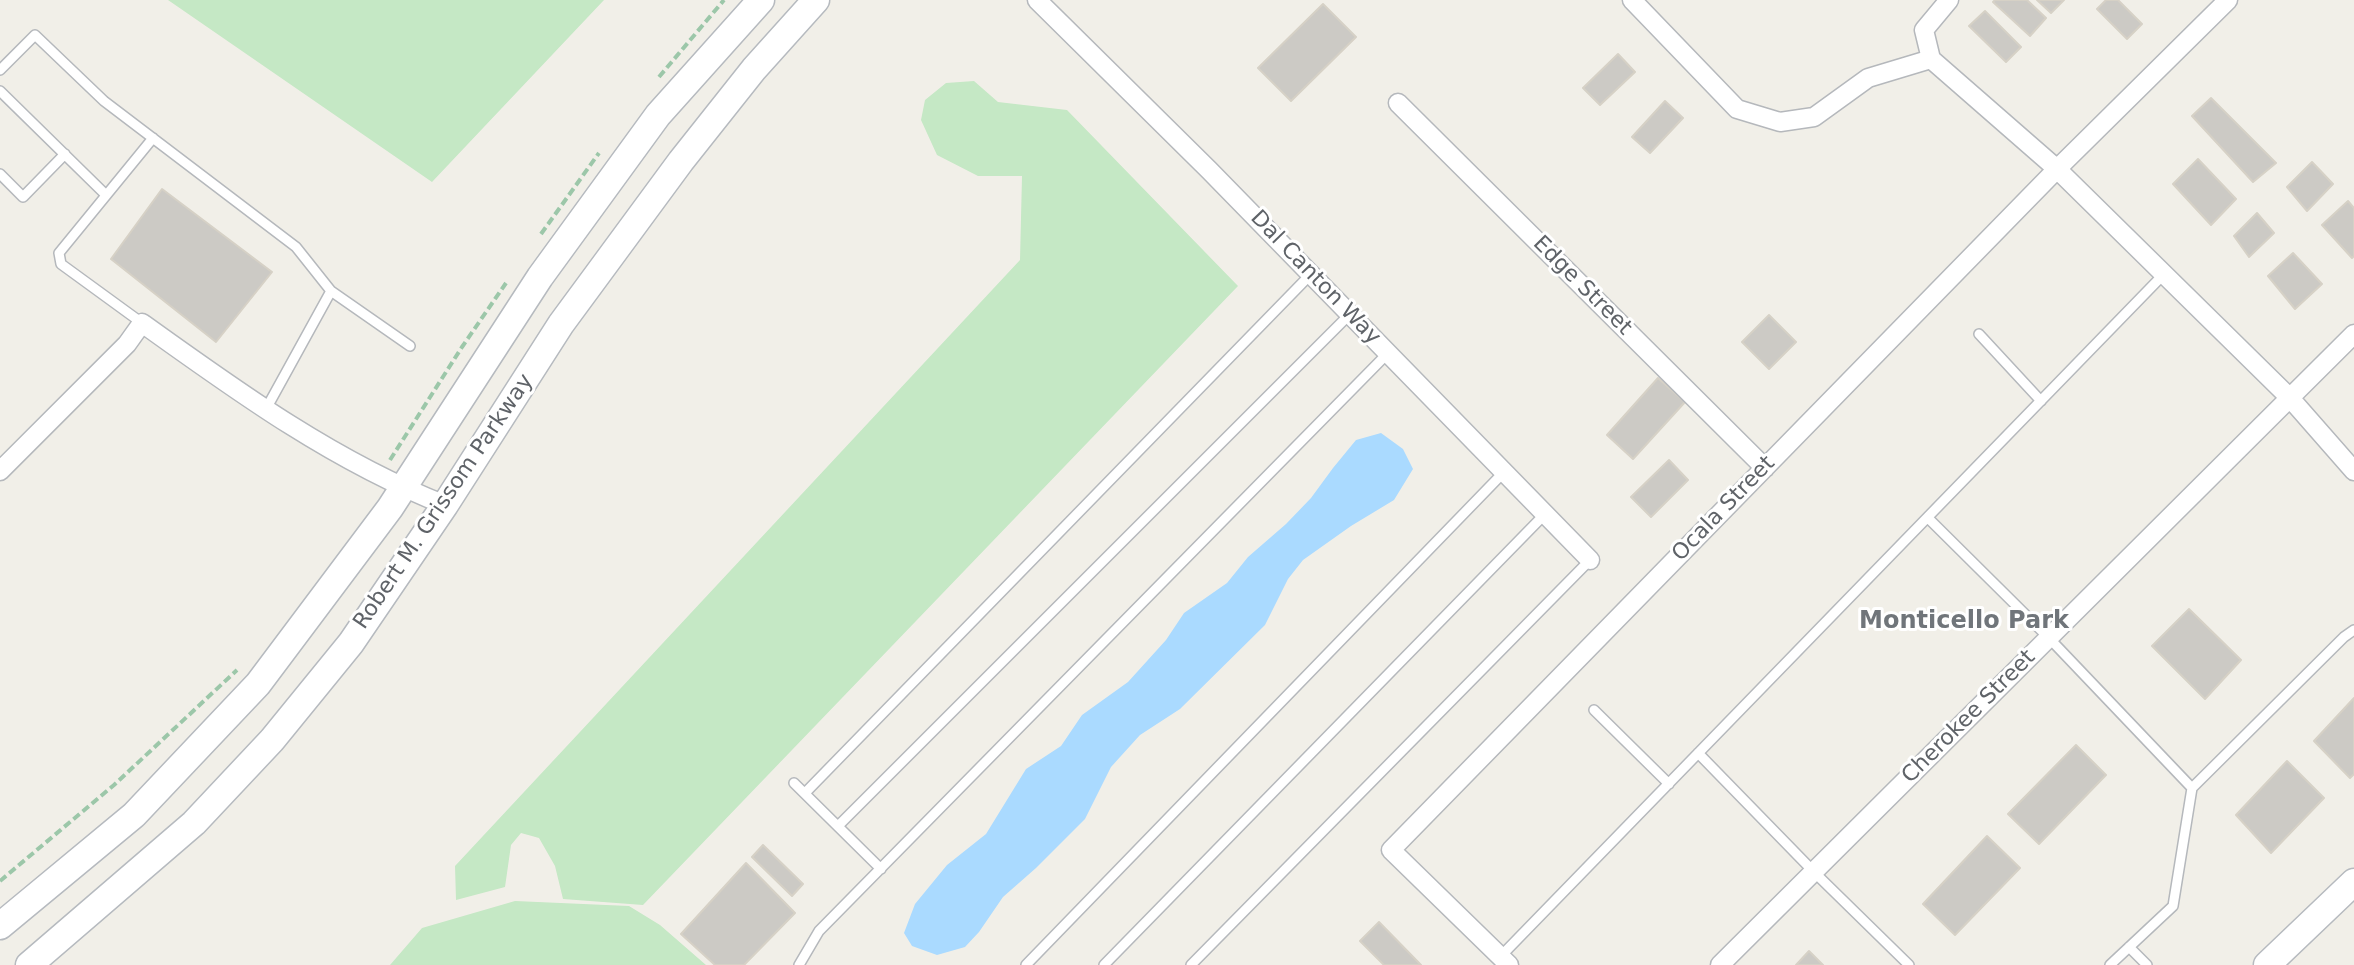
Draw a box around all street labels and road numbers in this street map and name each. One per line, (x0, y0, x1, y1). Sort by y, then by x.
street label: Dal Canton Way (1244, 205, 1386, 351)
street label: Edge Street (1527, 231, 1637, 341)
street label: Robert M. Grissom Parkway (349, 369, 539, 635)
street label: Ocala Street (1667, 451, 1781, 567)
street label: Cherokee Street (1897, 645, 2041, 789)

